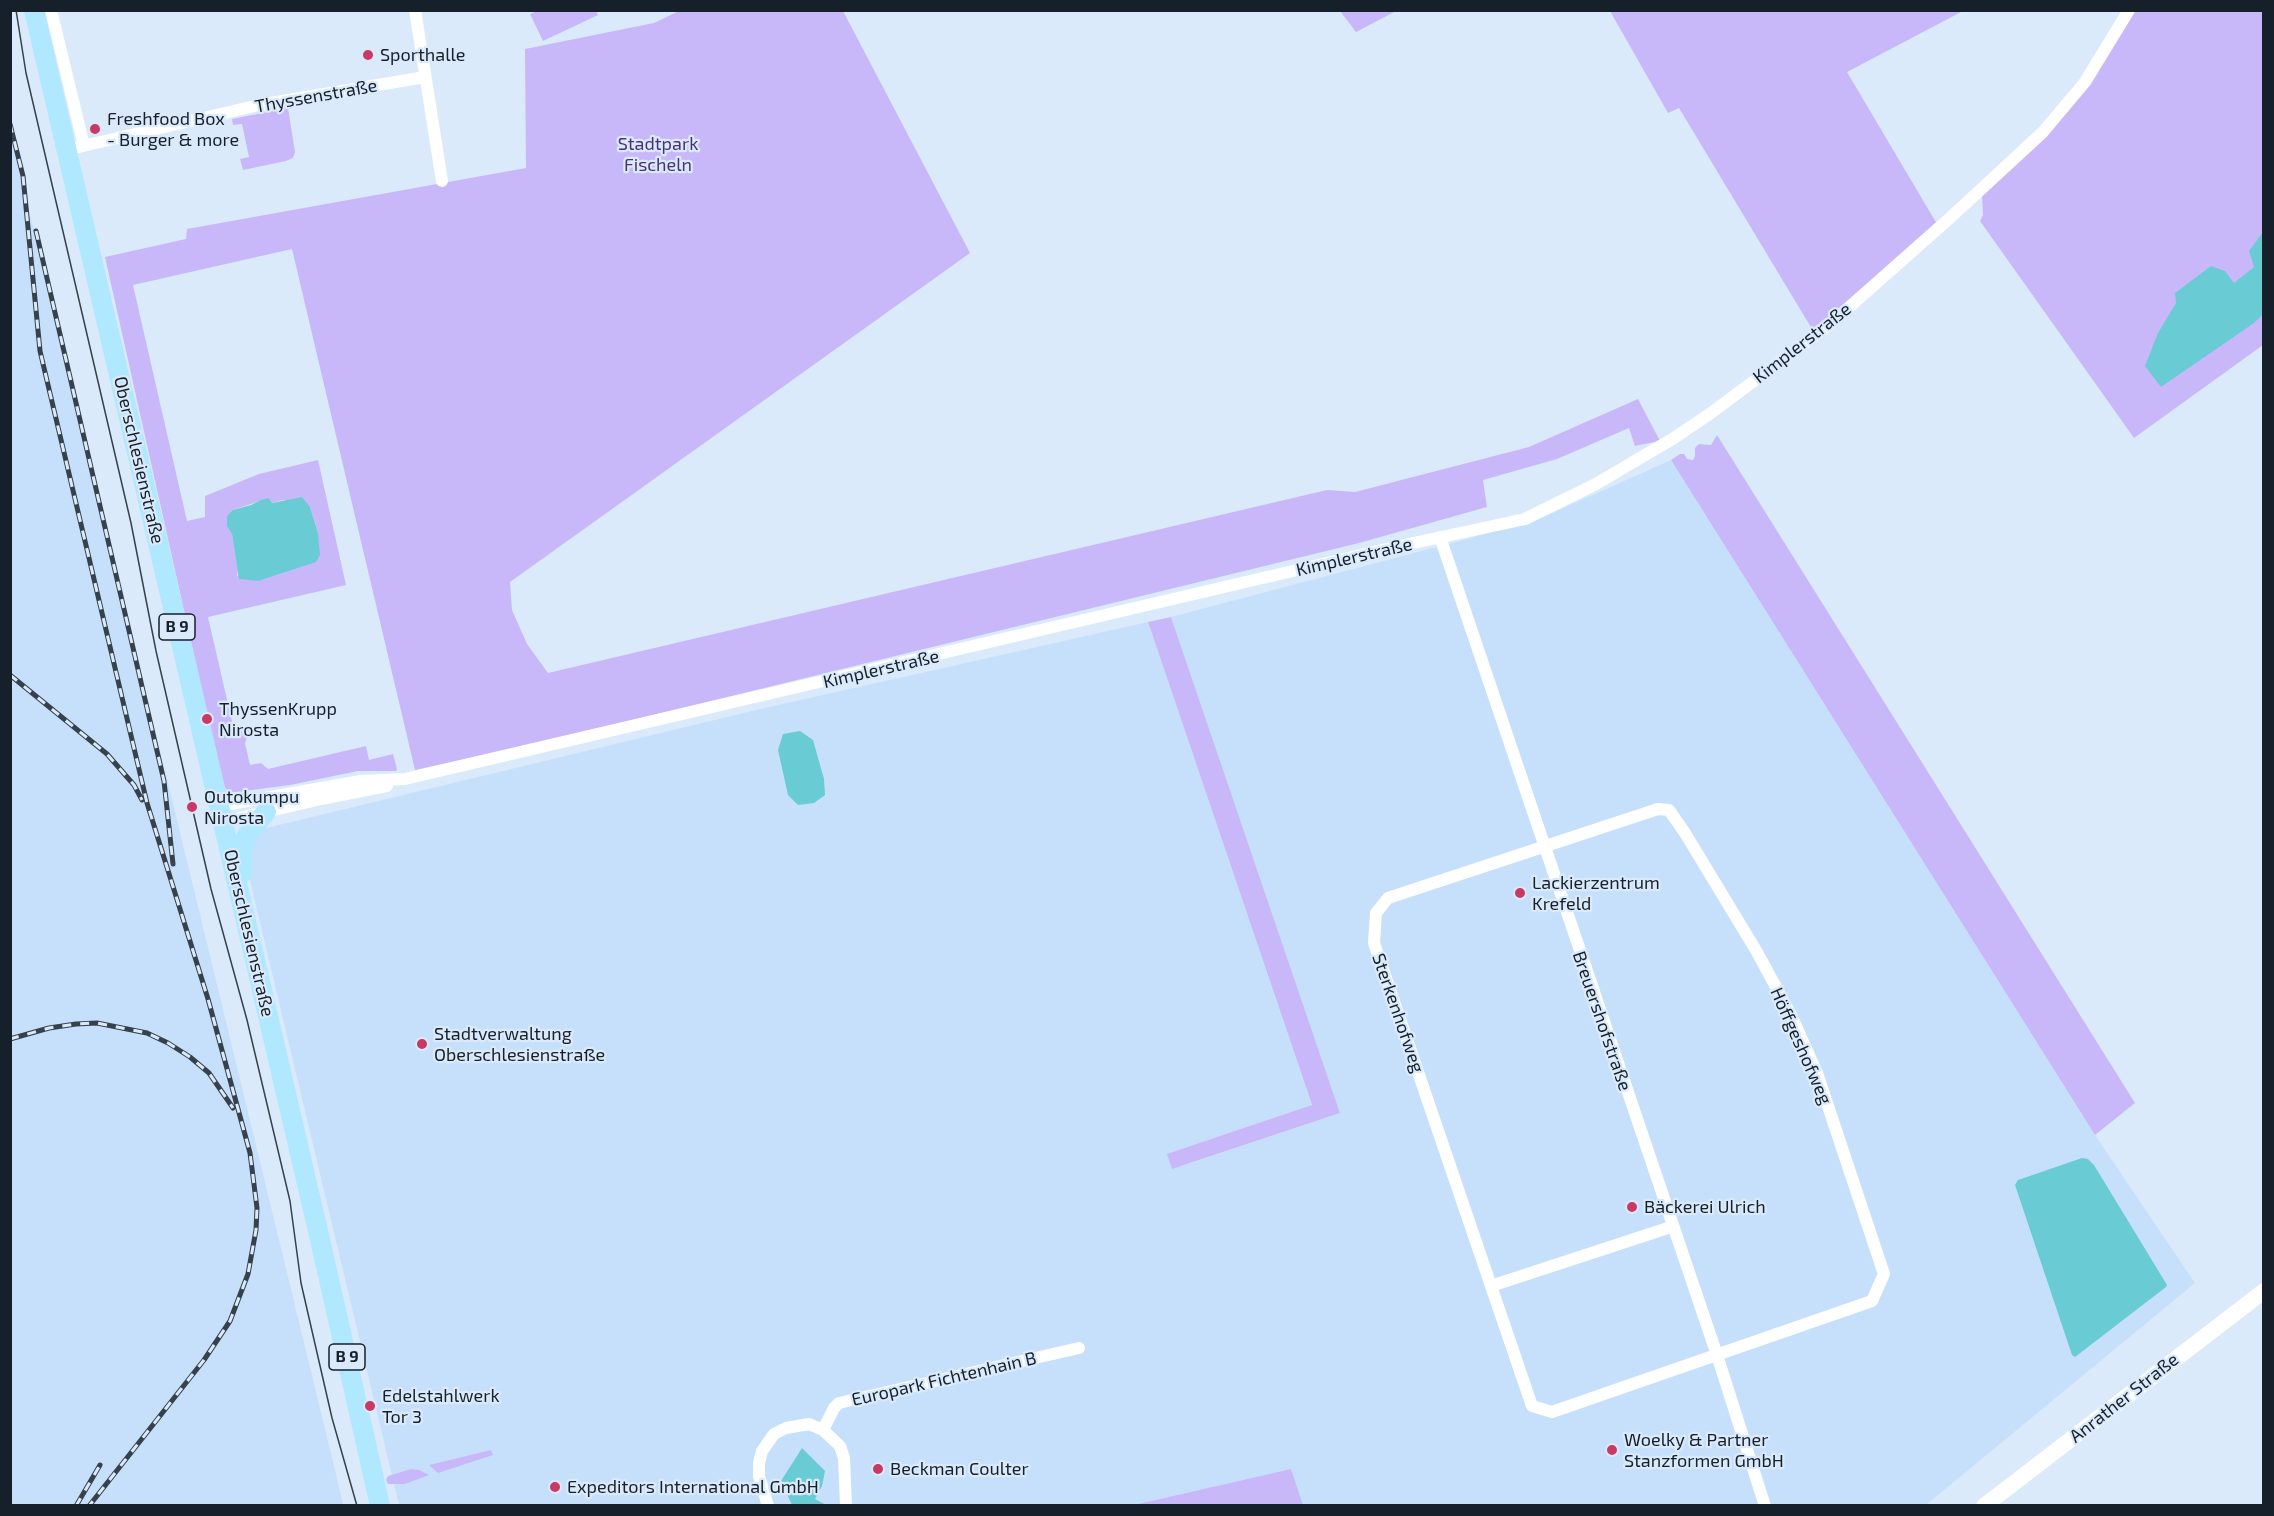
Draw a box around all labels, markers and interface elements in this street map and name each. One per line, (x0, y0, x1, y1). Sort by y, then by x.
place label: Sporthalle (380, 44, 466, 66)
marker: Sporthalle (361, 48, 375, 62)
street label: Thyssenstraße (253, 75, 379, 117)
place label: Freshfood Box - Burger & more (107, 108, 239, 150)
marker: Freshfood Box - Burger & more (88, 122, 102, 136)
park label: Stadtpark Fischeln (618, 133, 698, 176)
street label: Kimplerstraße (1749, 298, 1855, 388)
street label: Oberschlesienstraße (109, 374, 169, 546)
street label: Kimplerstraße (1294, 533, 1414, 581)
road number: B 9 (159, 614, 195, 640)
street label: Kimplerstraße (821, 645, 941, 693)
place label: ThyssenKrupp Nirosta (219, 698, 337, 740)
marker: ThyssenKrupp Nirosta (200, 712, 214, 726)
place label: Outokumpu Nirosta (204, 786, 299, 828)
marker: Outokumpu Nirosta (185, 800, 199, 814)
street label: Oberschlesienstraße (219, 847, 279, 1019)
place label: Lackierzentrum Krefeld (1532, 872, 1660, 914)
marker: Lackierzentrum Krefeld (1513, 886, 1527, 900)
street label: Breuershofstraße (1568, 948, 1636, 1094)
street label: Sterkenhofweg (1367, 951, 1429, 1075)
street label: Höffgeshofweg (1766, 984, 1836, 1108)
place label: Stadtverwaltung Oberschlesienstraße (434, 1023, 605, 1066)
marker: Stadtverwaltung Oberschlesienstraße (415, 1037, 429, 1051)
place label: Bäckerei Ulrich (1644, 1196, 1766, 1218)
marker: Bäckerei Ulrich (1625, 1200, 1639, 1214)
road number: B 9 (329, 1344, 365, 1370)
street label: Europark Fichtenhain B (849, 1347, 1039, 1411)
street label: Anrather Straße (2065, 1349, 2183, 1447)
place label: Edelstahlwerk Tor 3 (382, 1385, 500, 1428)
marker: Edelstahlwerk Tor 3 (363, 1399, 377, 1413)
place label: Woelky & Partner Stanzformen GmbH (1624, 1429, 1784, 1472)
marker: Woelky & Partner Stanzformen GmbH (1605, 1443, 1619, 1457)
place label: Beckman Coulter (890, 1458, 1029, 1480)
marker: Beckman Coulter (871, 1462, 885, 1476)
place label: Expeditors International GmbH (567, 1476, 819, 1498)
marker: Expeditors International GmbH (548, 1480, 562, 1494)

